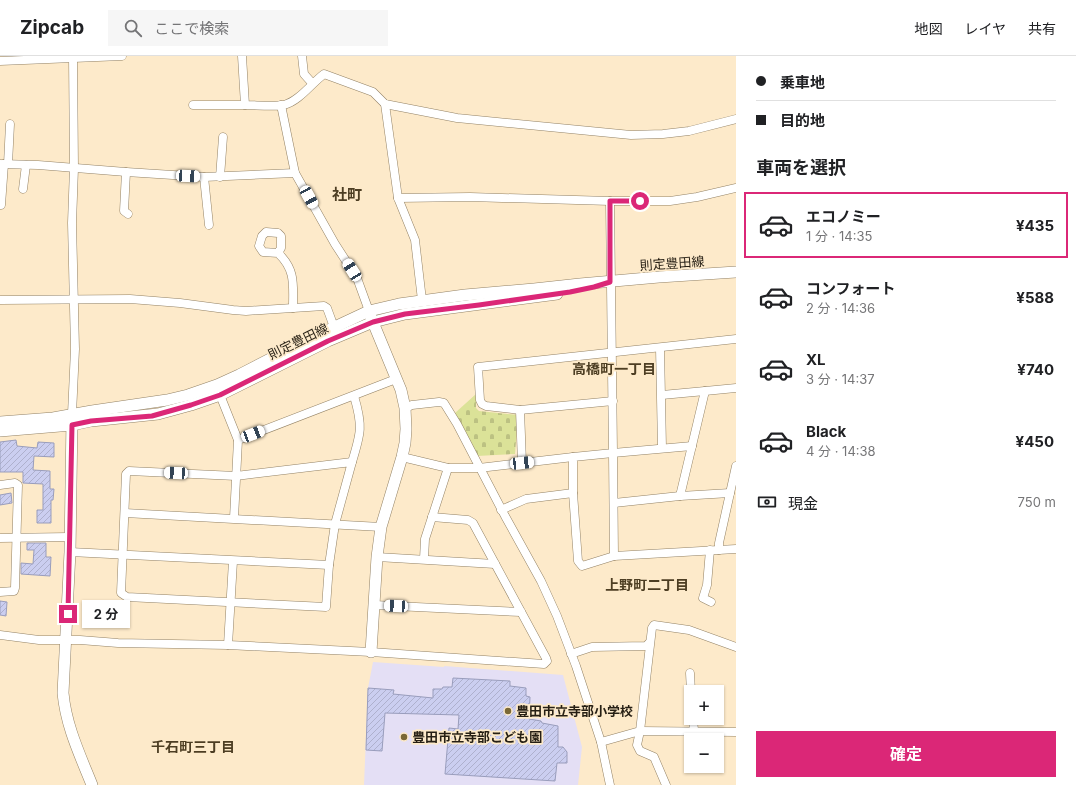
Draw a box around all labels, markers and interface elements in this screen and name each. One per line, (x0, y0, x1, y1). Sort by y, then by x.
search box (108, 10, 388, 46)
text: Zipcab (20, 16, 84, 39)
icon: search (122, 17, 144, 39)
text: ここで検索 (154, 19, 229, 38)
text: 地図 (914, 20, 942, 37)
text: レイヤ (964, 20, 1006, 37)
text: 共有 (1028, 20, 1056, 37)
text: 乗車地 (780, 73, 825, 92)
text: 目的地 (780, 111, 825, 130)
text: 車両を選択 (756, 157, 846, 178)
car (176, 169, 200, 183)
car (298, 184, 320, 210)
district label: 社町 (332, 185, 362, 204)
route start (631, 192, 649, 210)
icon: car (758, 207, 794, 243)
text: エコノミー (806, 207, 881, 226)
text: ¥435 (1016, 216, 1054, 235)
text: 1 分 · 14:35 (806, 228, 872, 244)
street label: 則定豊田線 (639, 253, 705, 273)
car (341, 257, 363, 283)
icon: car (758, 279, 794, 315)
text: コンフォート (806, 279, 896, 298)
text: ¥588 (1016, 288, 1054, 307)
text: 2 分 · 14:36 (806, 300, 875, 316)
street label: 則定豊田線 (265, 320, 331, 362)
text: XL (806, 350, 826, 369)
icon: car (758, 351, 794, 387)
district label: 高橋町一丁目 (572, 360, 656, 377)
text: ¥740 (1017, 360, 1054, 379)
text: 3 分 · 14:37 (806, 371, 875, 387)
text: Black (806, 422, 846, 441)
icon: car (758, 423, 794, 459)
car (240, 424, 266, 444)
text: ¥450 (1016, 432, 1054, 451)
text: 4 分 · 14:38 (806, 443, 876, 459)
car (509, 456, 535, 470)
car (164, 466, 188, 480)
icon: cash (756, 491, 778, 513)
text: 現金 (788, 494, 818, 513)
text: 750 m (1018, 494, 1056, 510)
district label: 上野町二丁目 (605, 576, 689, 593)
car (384, 599, 408, 613)
callout: 2 分 (82, 600, 130, 628)
route end (59, 605, 77, 623)
text: 2 分 (94, 606, 118, 622)
map controls (684, 685, 724, 773)
button: + (684, 685, 724, 725)
place label: 豊田市立寺部小学校 (516, 703, 633, 719)
marker: 豊田市立寺部小学校 (503, 706, 513, 716)
place label: 豊田市立寺部こども園 (412, 729, 542, 745)
button: 確定 (756, 731, 1056, 777)
marker: 豊田市立寺部こども園 (399, 732, 409, 742)
button: − (684, 733, 724, 773)
district label: 千石町三丁目 (151, 738, 235, 755)

